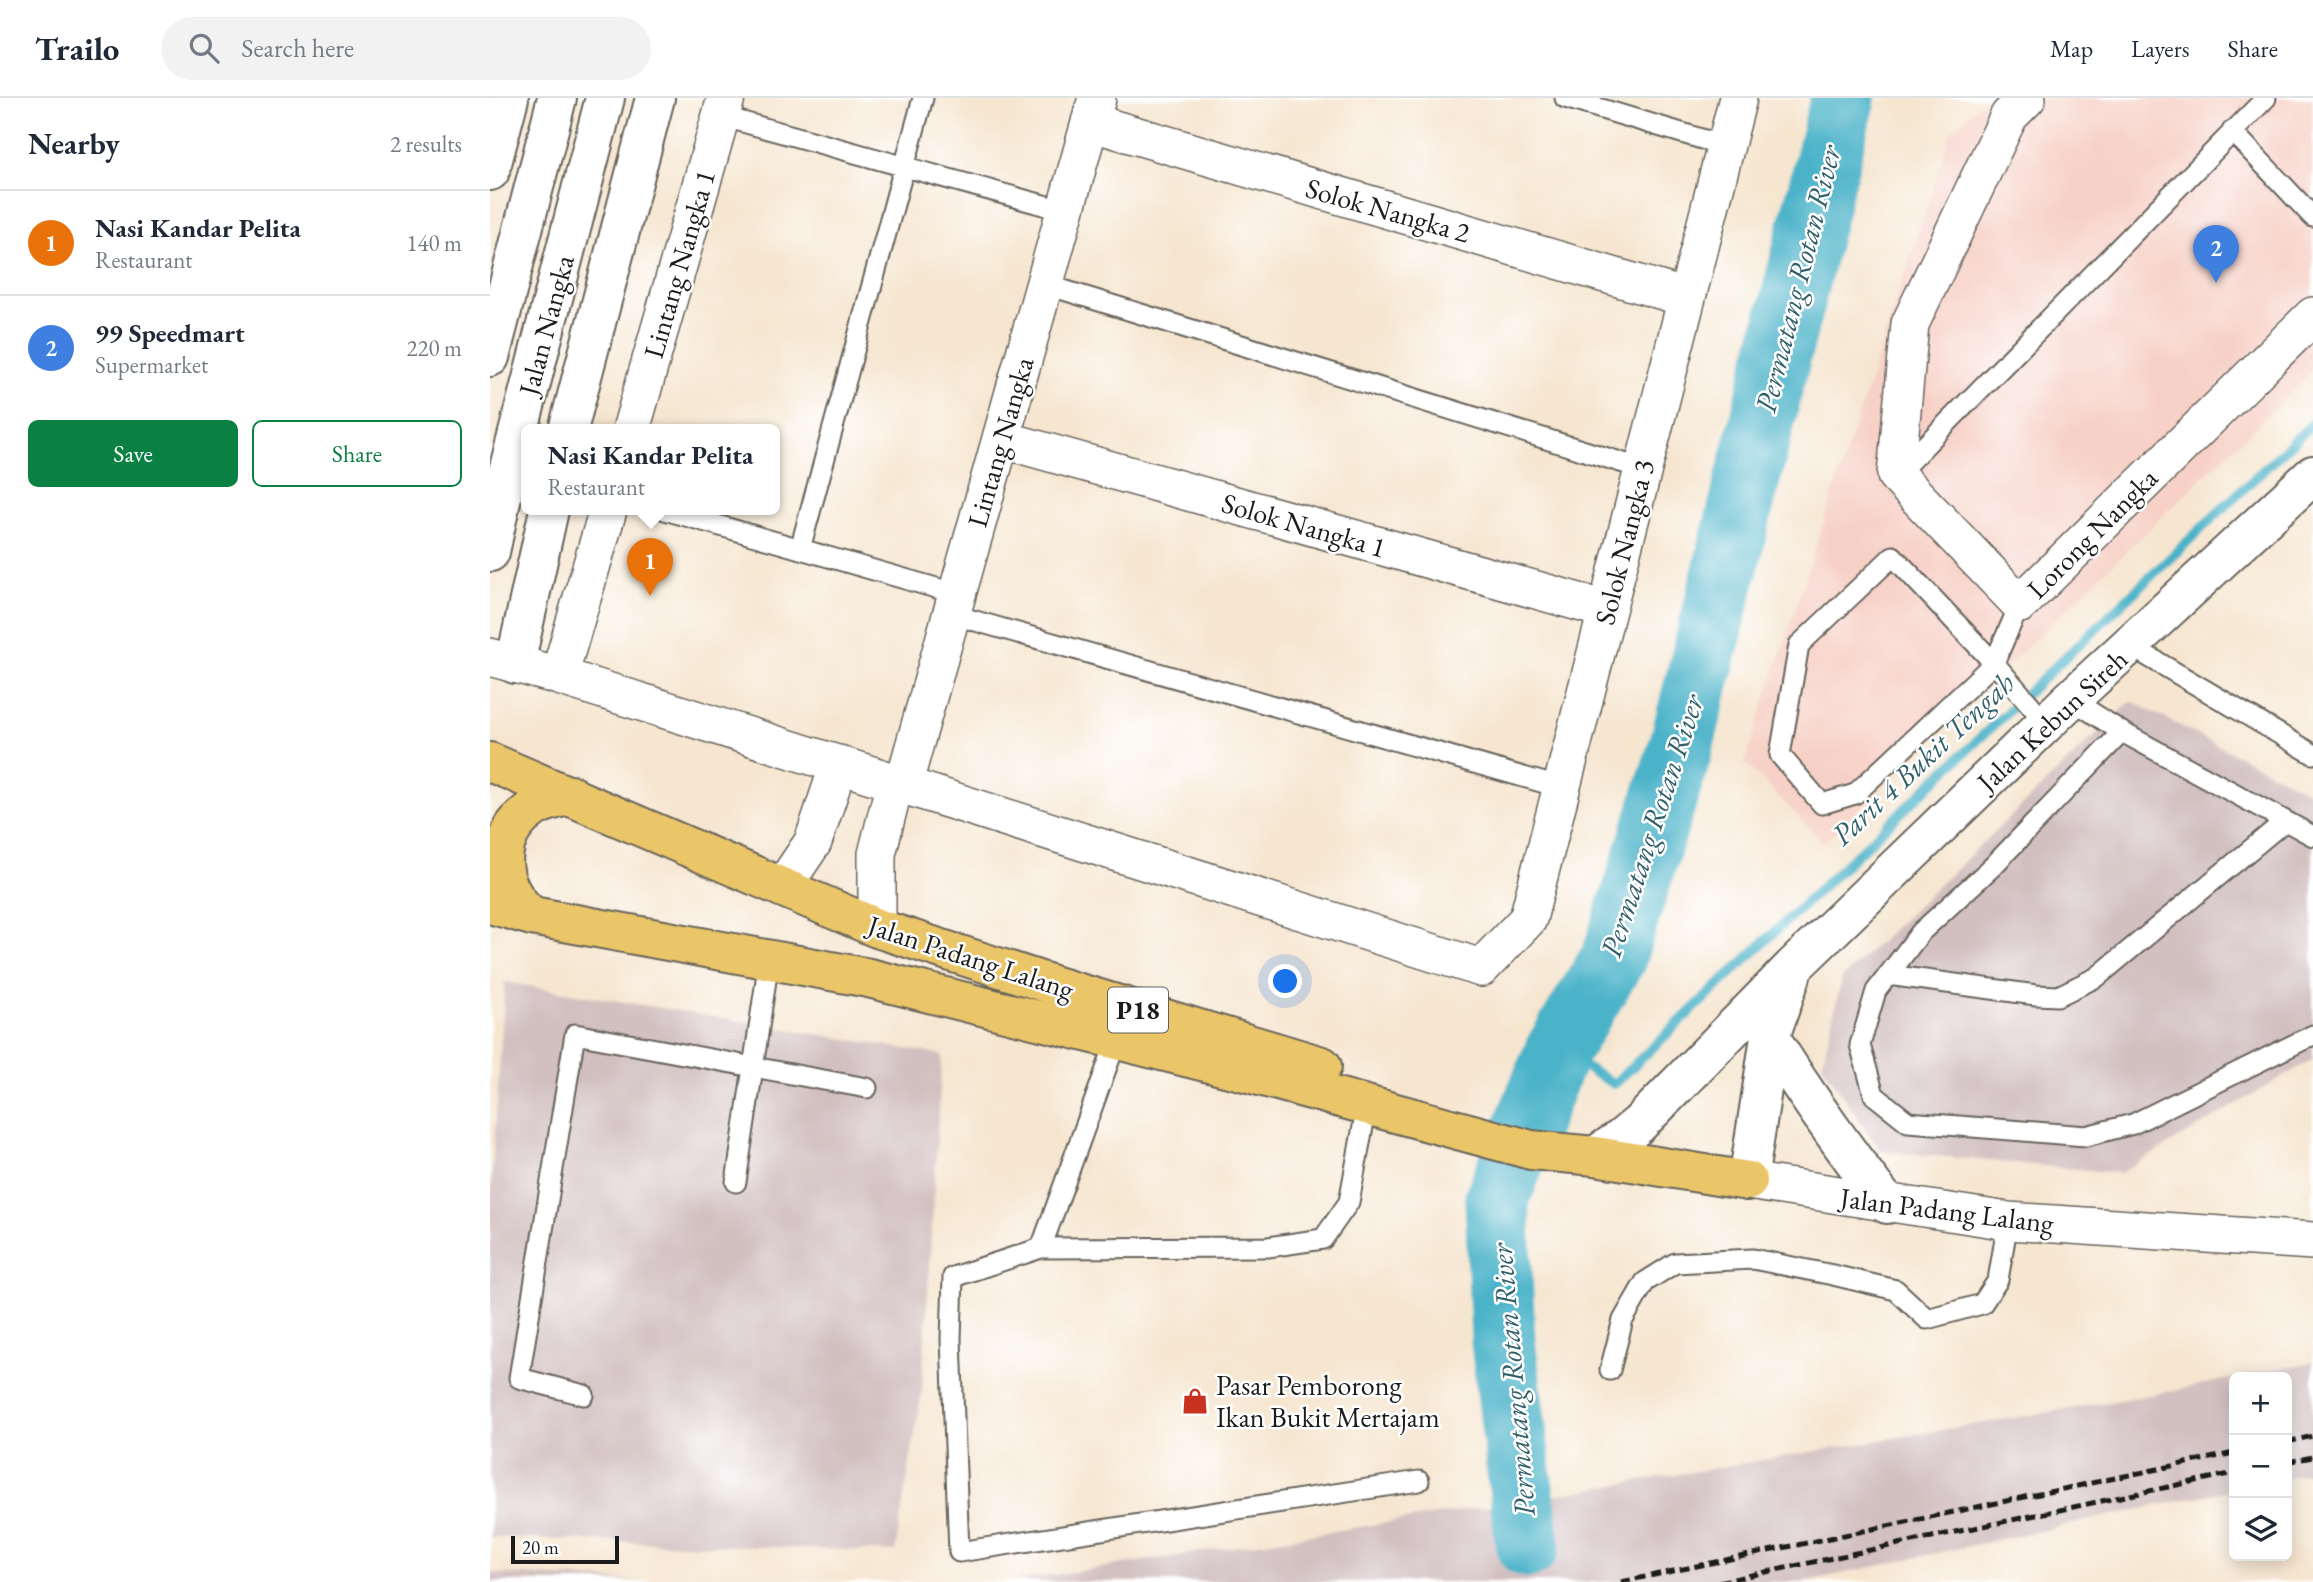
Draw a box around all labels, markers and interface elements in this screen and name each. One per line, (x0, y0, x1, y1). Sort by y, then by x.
search box (161, 17, 651, 80)
text: Trailo (35, 27, 119, 70)
icon: search (185, 29, 223, 67)
text: Search here (241, 31, 354, 65)
text: Map (2050, 33, 2093, 64)
text: Layers (2131, 33, 2190, 64)
text: Share (2228, 33, 2278, 64)
text: Nearby (28, 124, 120, 163)
text: 2 results (390, 129, 462, 159)
water label: Permatang Rotan River (1745, 140, 1850, 417)
street label: Lintang Nangka 1 (635, 166, 723, 362)
street label: Solok Nangka 2 (1302, 169, 1475, 251)
text: Nasi Kandar Pelita (95, 211, 301, 245)
pin: 2 (2193, 225, 2239, 283)
text: 1 (45, 228, 57, 258)
text: 140 m (406, 228, 462, 258)
text: Restaurant (95, 245, 193, 275)
street label: Jalan Nangka (510, 250, 582, 401)
text: 99 Speedmart (95, 316, 245, 350)
text: 2 (45, 333, 57, 363)
text: 220 m (406, 333, 462, 363)
text: Supermarket (95, 350, 208, 380)
street label: Lintang Nangka (959, 352, 1042, 531)
button: Save (28, 420, 238, 487)
button: Share (252, 420, 462, 487)
popup (521, 424, 780, 515)
text: Nasi Kandar Pelita (548, 438, 753, 472)
street label: Solok Nangka 3 (1586, 456, 1662, 628)
street label: Lorong Nangka (2019, 459, 2166, 606)
text: Restaurant (548, 472, 645, 502)
street label: Solok Nangka 1 (1218, 484, 1390, 566)
pin: 1 (627, 538, 673, 596)
street label: Jalan Kebun Sireh (1968, 641, 2135, 800)
water label: Parit 4 Bukit Tengah (1823, 663, 2023, 854)
water label: Permatang Rotan River (1591, 688, 1713, 962)
street label: Jalan Padang Lalang (862, 906, 1079, 1008)
your location (1268, 964, 1302, 998)
road number: P18 (1108, 988, 1168, 1032)
street label: Jalan Padang Lalang (1836, 1179, 2056, 1241)
water label: Permatang Rotan River (1481, 1240, 1544, 1518)
place label: Pasar Pemborong Ikan Bukit Mertajam (1216, 1367, 1440, 1435)
map controls (2229, 1372, 2292, 1561)
button: + (2229, 1372, 2292, 1435)
shop icon: Pasar Pemborong Ikan Bukit Mertajam (1180, 1386, 1210, 1416)
button: − (2229, 1435, 2292, 1498)
button: layers (2229, 1498, 2292, 1561)
scale bar (511, 1533, 620, 1565)
text: 20 m (522, 1535, 559, 1560)

